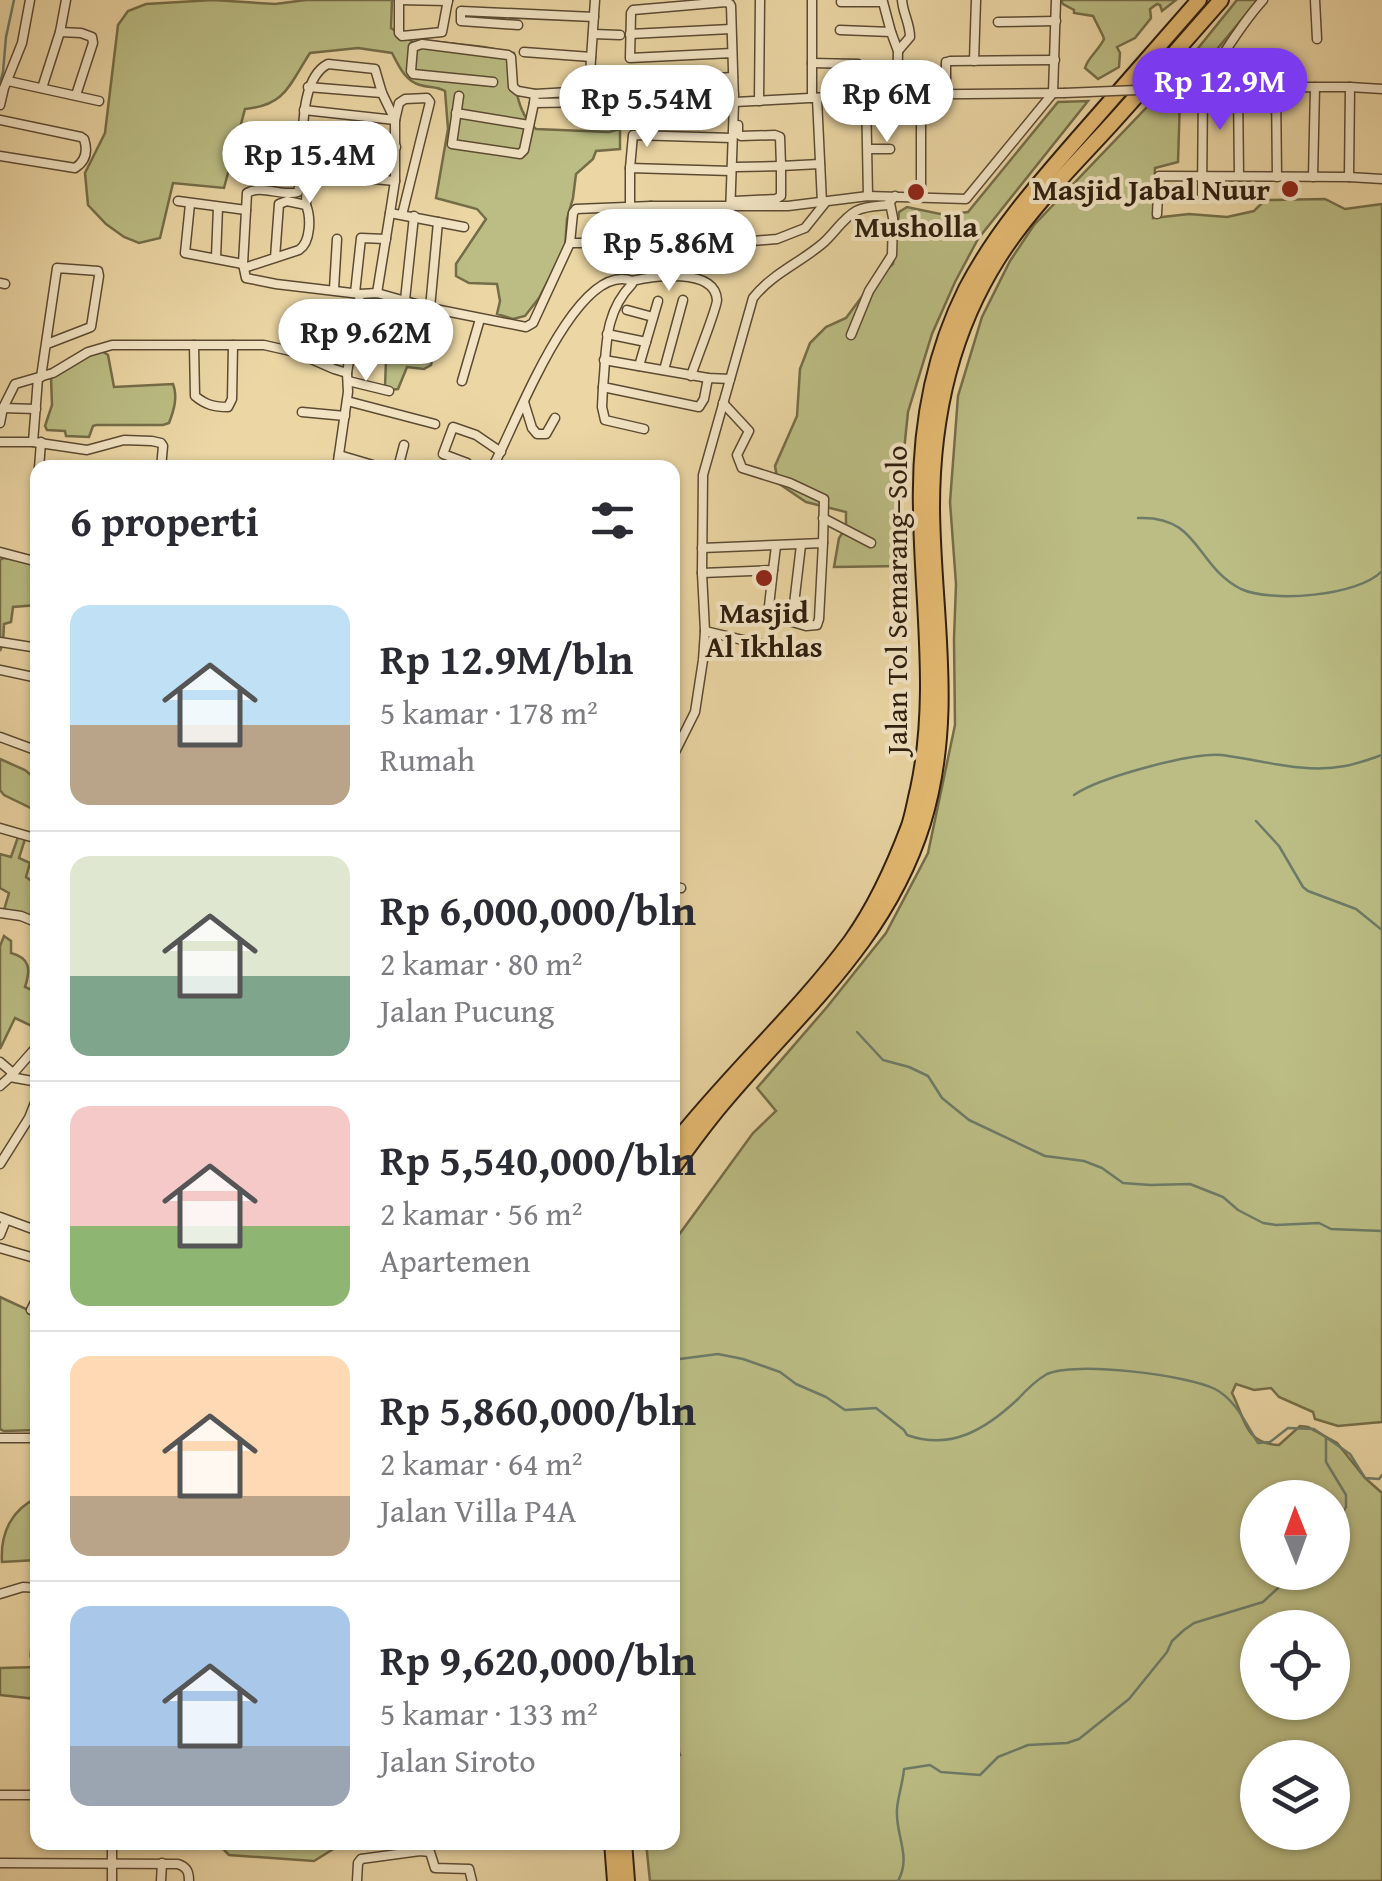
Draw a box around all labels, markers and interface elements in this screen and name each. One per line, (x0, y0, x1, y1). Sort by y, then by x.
pin: Rp 12.9M (1117, 48, 1323, 133)
text: Rp 12.9M (1154, 57, 1286, 104)
pin: Rp 6M (817, 60, 957, 145)
pin: Rp 5.54M (544, 65, 750, 150)
text: Rp 6M (842, 69, 932, 116)
text: Rp 5.54M (581, 74, 713, 121)
pin: Rp 15.4M (207, 121, 413, 206)
text: Rp 15.4M (244, 130, 376, 177)
place label: Masjid Jabal Nuur (1032, 167, 1270, 211)
marker: Masjid Jabal Nuur (1279, 178, 1301, 200)
marker: Musholla (905, 181, 927, 203)
place label: Musholla (854, 204, 978, 248)
pin: Rp 5.86M (566, 209, 772, 294)
text: Rp 5.86M (603, 218, 735, 265)
pin: Rp 9.62M (263, 299, 469, 384)
text: Rp 9.62M (300, 308, 432, 355)
street label: Jalan Tol Semarang–Solo (874, 445, 918, 759)
text: 6 properti (70, 490, 259, 551)
icon: filters (585, 493, 640, 548)
marker: Masjid Al Ikhlas (753, 567, 775, 589)
place label: Masjid Al Ikhlas (705, 590, 823, 668)
text: Rp 12.9M/bln (380, 628, 633, 689)
icon: home (150, 645, 270, 765)
text: 5 kamar · 178 m² (380, 689, 598, 736)
text: Rumah (380, 736, 475, 783)
text: Rp 6,000,000/bln (380, 879, 696, 940)
icon: home (150, 896, 270, 1016)
text: 2 kamar · 80 m² (380, 940, 582, 987)
text: Jalan Pucung (380, 987, 554, 1034)
text: Rp 5,540,000/bln (380, 1129, 696, 1190)
icon: home (150, 1146, 270, 1266)
text: 2 kamar · 56 m² (380, 1190, 582, 1237)
text: Apartemen (380, 1237, 530, 1284)
text: Rp 5,860,000/bln (380, 1379, 696, 1440)
icon: home (150, 1396, 270, 1516)
text: 2 kamar · 64 m² (380, 1440, 582, 1487)
north arrow (1240, 1480, 1350, 1590)
map controls (1240, 1480, 1350, 1850)
text: Jalan Villa P4A (380, 1487, 576, 1534)
button: locate (1240, 1610, 1350, 1720)
text: Rp 9,620,000/bln (380, 1629, 696, 1690)
icon: home (150, 1646, 270, 1766)
text: 5 kamar · 133 m² (380, 1690, 598, 1737)
text: Jalan Siroto (380, 1737, 536, 1784)
button: layers (1240, 1740, 1350, 1850)

